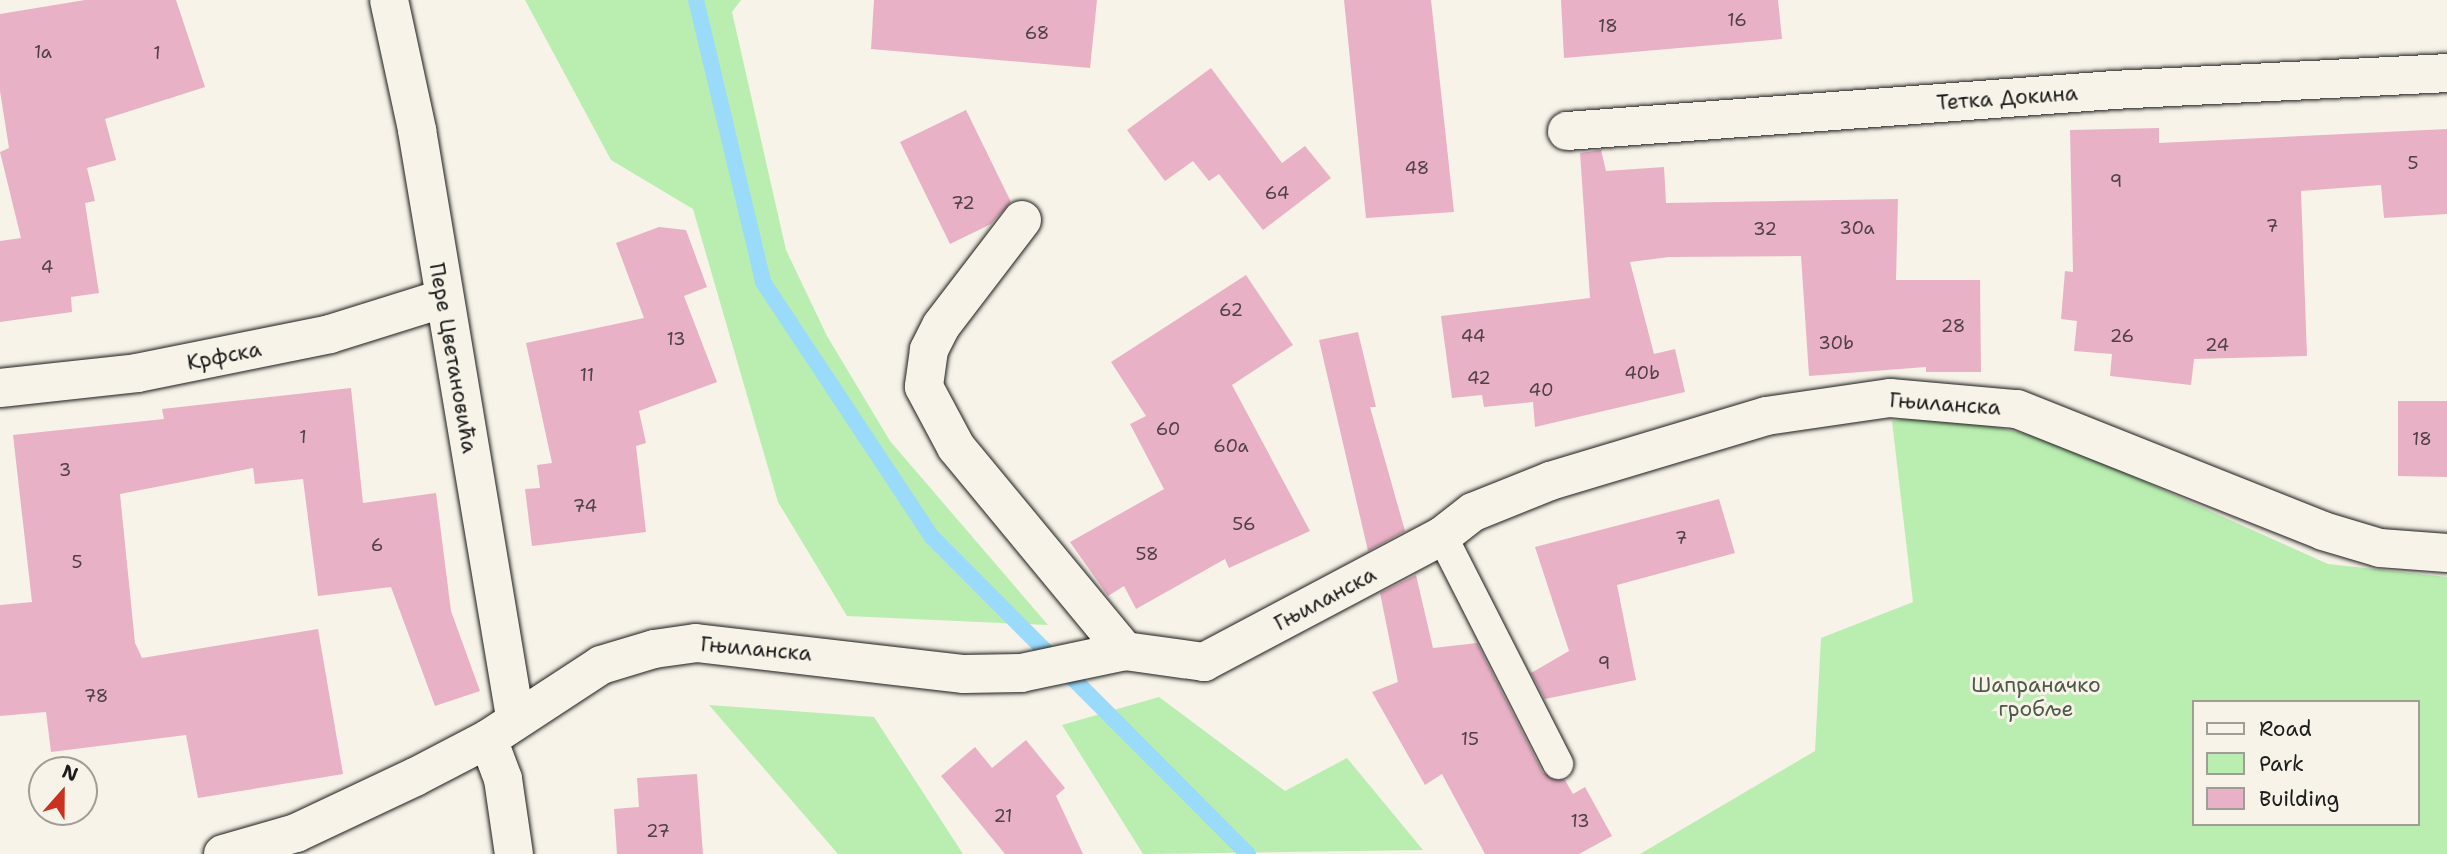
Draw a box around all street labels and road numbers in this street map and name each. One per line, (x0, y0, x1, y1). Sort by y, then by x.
street label: Тетка Докина (1936, 80, 2078, 116)
street label: Пере Цветановића (424, 261, 482, 455)
street label: Крфска (185, 336, 263, 376)
street label: Гњиланска (1888, 388, 2002, 420)
street label: Гњиланска (1270, 562, 1380, 636)
street label: Гњиланска (699, 632, 813, 666)

